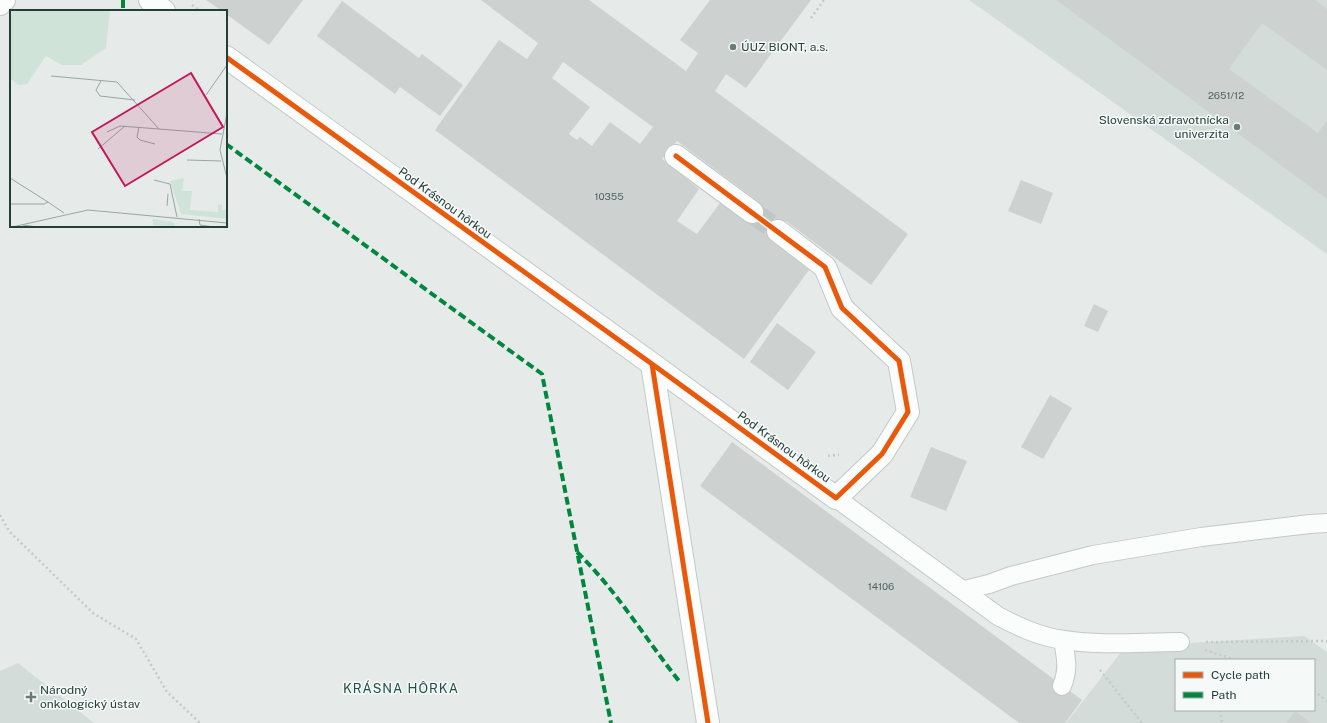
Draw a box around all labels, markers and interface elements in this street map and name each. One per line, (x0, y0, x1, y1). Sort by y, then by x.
inset map (10, 10, 227, 227)
place label: ÚUZ BIONT, a.s. (741, 40, 828, 54)
marker: ÚUZ BIONT, a.s. (728, 42, 738, 52)
house number: 2651/12 (1208, 89, 1244, 101)
place label: Slovenská zdravotnícka univerzita (1099, 113, 1229, 141)
marker: Slovenská zdravotnícka univerzita (1232, 122, 1242, 132)
street label: Pod Krásnou hôrkou (396, 164, 494, 242)
house number: 10355 (594, 190, 624, 202)
street label: Pod Krásnou hôrkou (735, 408, 833, 486)
house number: 14106 (868, 580, 894, 592)
legend (1175, 659, 1315, 711)
text: Cycle path (1211, 668, 1270, 682)
district label: KRÁSNA HÔRKA (343, 680, 459, 696)
place label: Národný onkologický ústav (40, 683, 140, 711)
text: Path (1211, 688, 1237, 702)
marker: Národný onkologický ústav (25, 691, 37, 703)

